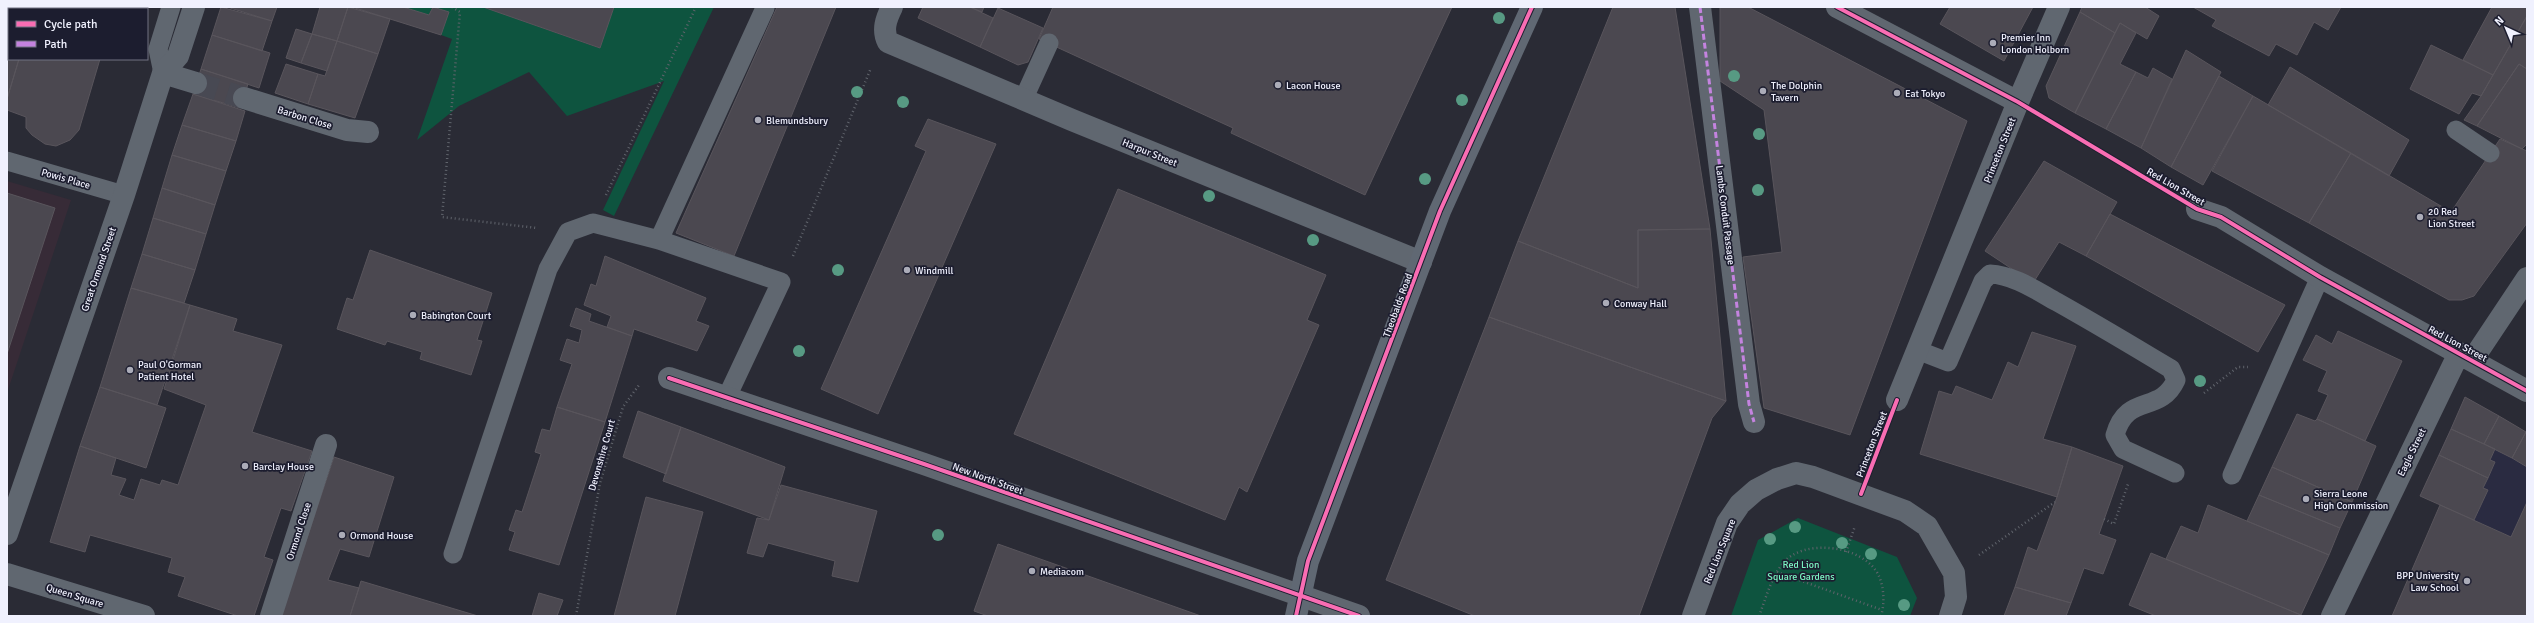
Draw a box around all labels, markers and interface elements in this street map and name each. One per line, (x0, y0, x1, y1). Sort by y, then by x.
legend (8, 8, 148, 60)
north arrow (2486, 8, 2526, 48)
text: N (2492, 14, 2507, 29)
text: Cycle path (44, 17, 97, 32)
place label: Premier Inn London Holborn (2001, 32, 2069, 56)
text: Path (44, 37, 67, 52)
marker: Premier Inn London Holborn (1988, 38, 1998, 48)
marker: Lacon House (1273, 80, 1283, 90)
place label: Lacon House (1286, 80, 1340, 92)
place label: The Dolphin Tavern (1771, 80, 1822, 104)
marker: The Dolphin Tavern (1758, 86, 1768, 96)
marker: Eat Tokyo (1892, 88, 1902, 98)
place label: Eat Tokyo (1905, 88, 1945, 100)
street label: Barbon Close (276, 104, 333, 132)
marker: Blemundsbury (753, 115, 763, 125)
place label: Blemundsbury (766, 115, 828, 127)
street label: Princeton Street (1981, 115, 2019, 185)
street label: Harpur Street (1120, 136, 1179, 170)
street label: Lambs Conduit Passage (1713, 165, 1737, 266)
street label: Red Lion Street (2144, 165, 2207, 209)
street label: Powis Place (40, 166, 92, 192)
place label: 20 Red Lion Street (2428, 206, 2475, 230)
marker: 20 Red Lion Street (2415, 212, 2425, 222)
street label: Great Ormond Street (79, 225, 119, 313)
marker: Windmill (902, 265, 912, 275)
place label: Windmill (915, 265, 953, 277)
street label: Theobalds Road (1381, 272, 1415, 339)
marker: Conway Hall (1601, 298, 1611, 308)
place label: Conway Hall (1614, 298, 1667, 310)
marker: Babington Court (408, 310, 418, 320)
place label: Babington Court (421, 310, 492, 322)
street label: Red Lion Street (2426, 323, 2489, 365)
place label: Paul O'Gorman Patient Hotel (138, 359, 202, 383)
marker: Paul O'Gorman Patient Hotel (125, 365, 135, 375)
street label: Princeton Street (1854, 409, 1890, 479)
street label: Devonshire Court (586, 418, 618, 492)
street label: Eagle Street (2395, 426, 2429, 478)
marker: Barclay House (240, 461, 250, 471)
place label: Barclay House (253, 461, 314, 473)
street label: New North Street (951, 461, 1025, 497)
place label: Sierra Leone High Commission (2314, 488, 2388, 512)
marker: Sierra Leone High Commission (2301, 494, 2311, 504)
street label: Ormond Close (284, 501, 314, 562)
street label: Red Lion Square (1701, 517, 1738, 586)
marker: Ormond House (337, 530, 347, 540)
place label: Ormond House (350, 530, 413, 542)
park label: Red Lion Square Gardens (1767, 559, 1835, 583)
marker: Mediacom (1027, 566, 1037, 576)
place label: Mediacom (1040, 566, 1084, 578)
place label: BPP University Law School (2396, 570, 2459, 594)
marker: BPP University Law School (2462, 576, 2472, 586)
street label: Queen Square (44, 582, 105, 610)

